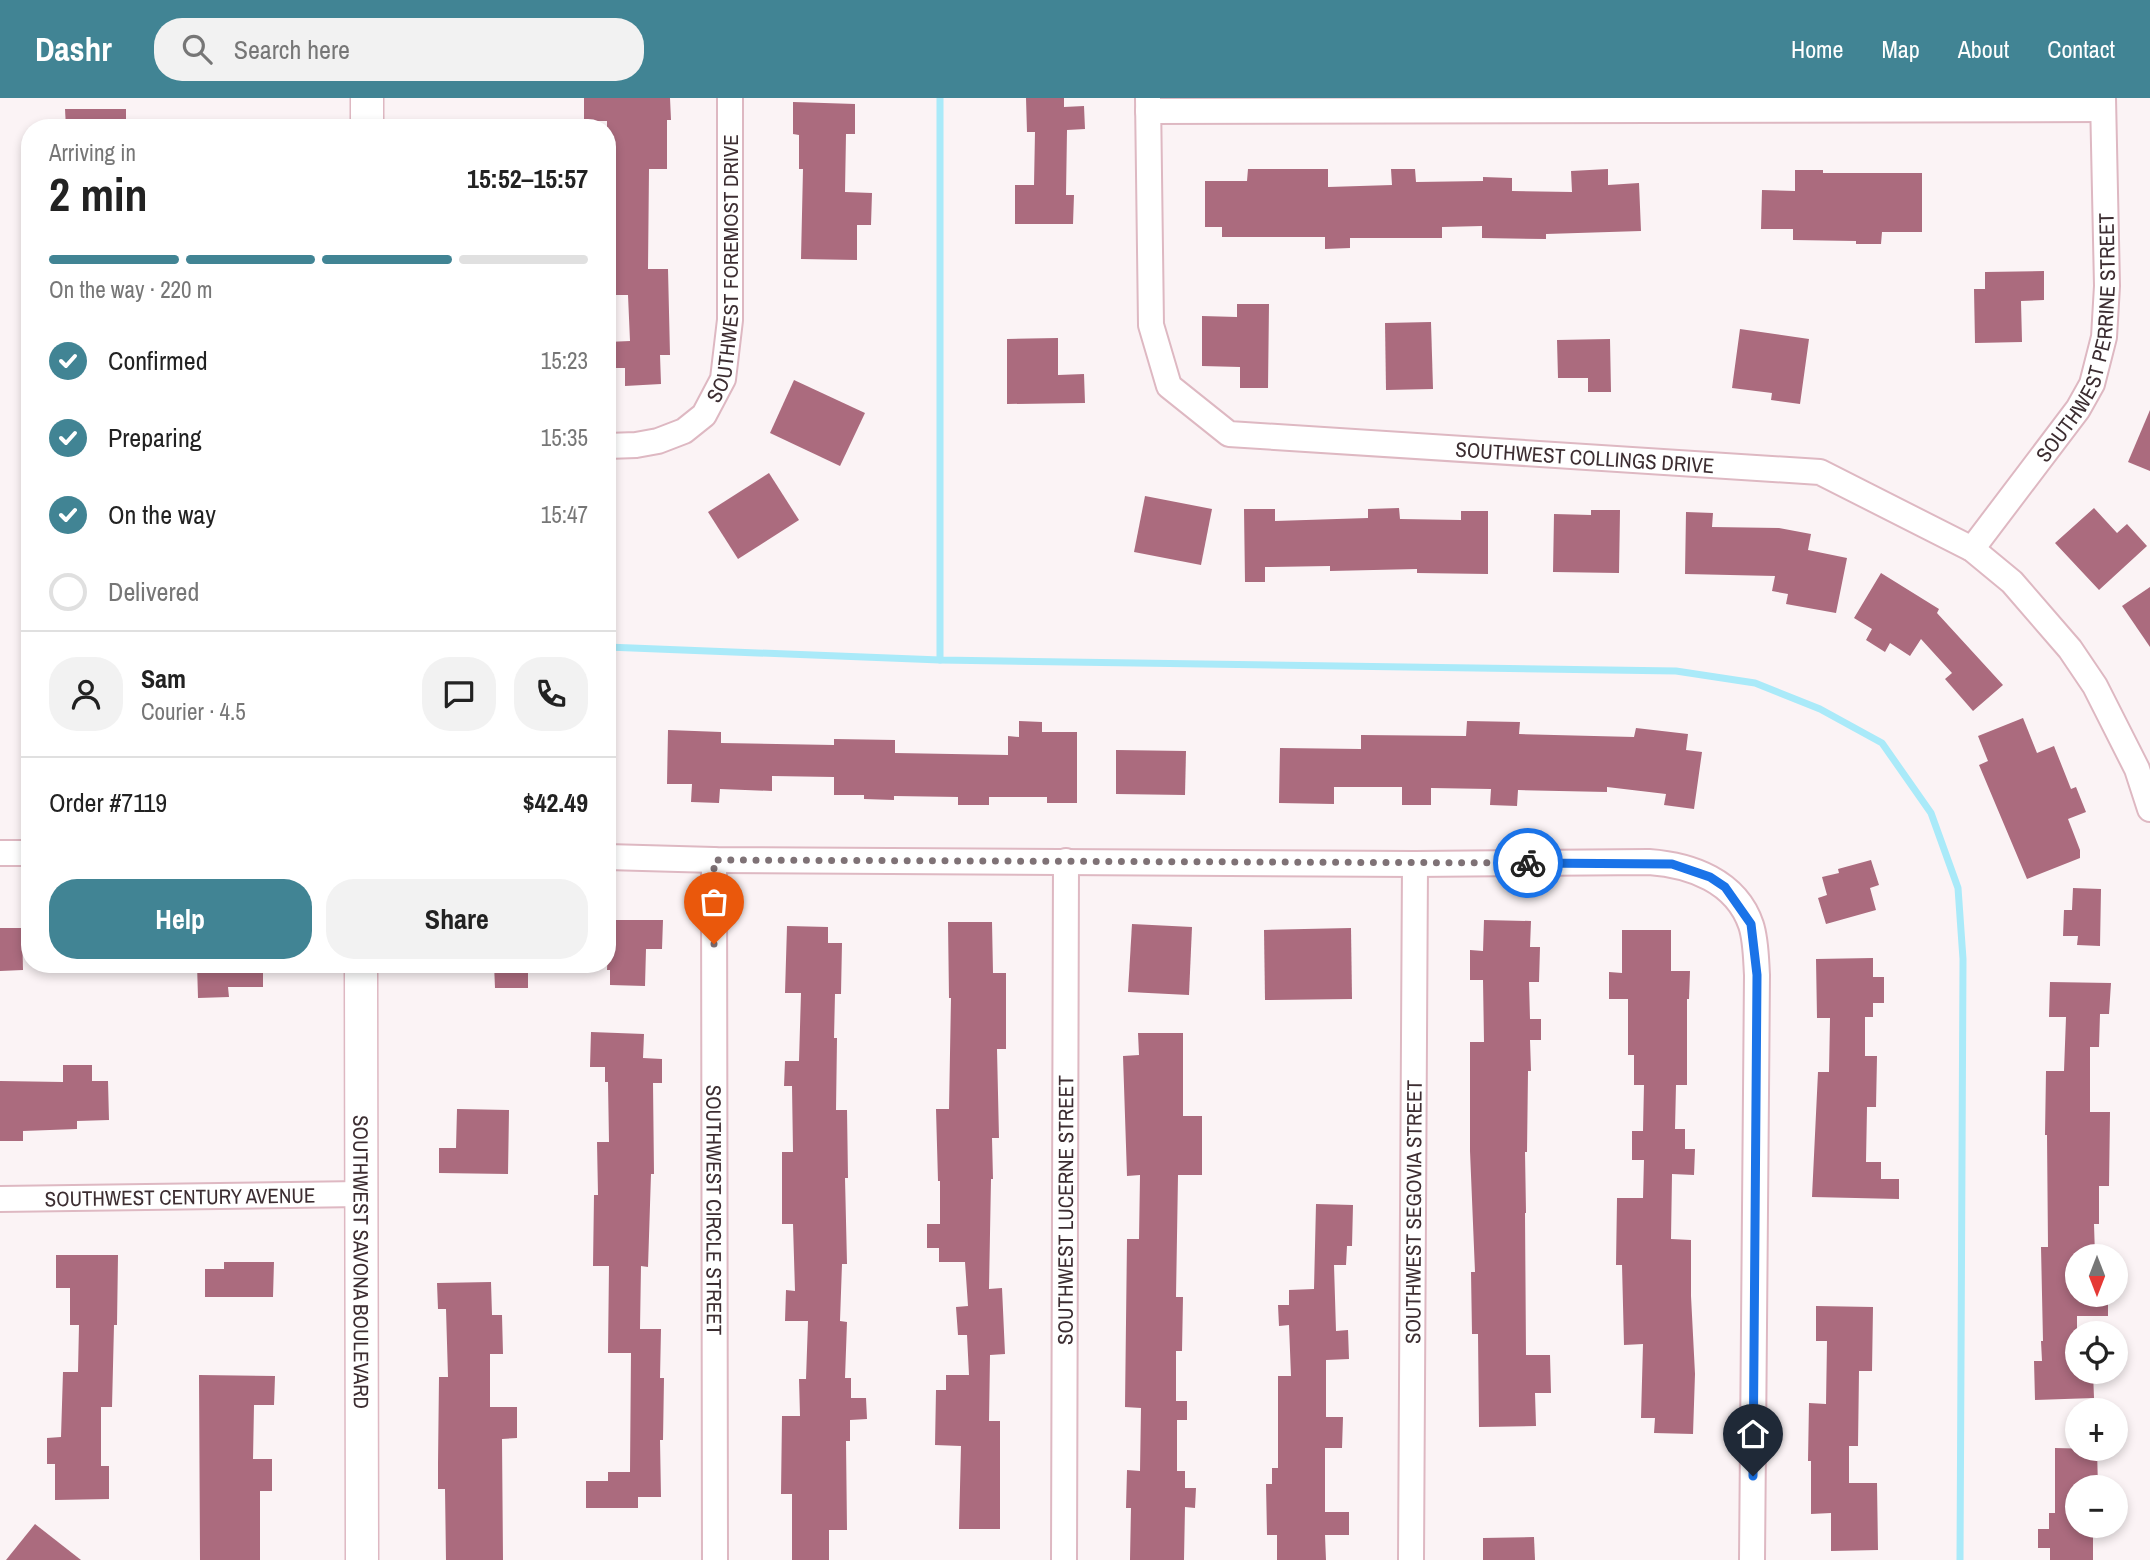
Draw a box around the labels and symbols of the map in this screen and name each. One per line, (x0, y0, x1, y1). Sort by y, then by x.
street label: SOUTHWEST FOREMOST DRIVE (699, 134, 745, 407)
street label: SOUTHWEST PERRINE STREET (2029, 212, 2121, 468)
street label: SOUTHWEST COLLINGS DRIVE (1455, 434, 1715, 480)
courier (1493, 828, 1563, 898)
pin (684, 872, 744, 944)
street label: SOUTHWEST LUCERNE STREET (1050, 1075, 1080, 1345)
street label: SOUTHWEST SEGOVIA STREET (1398, 1079, 1428, 1344)
street label: SOUTHWEST CIRCLE STREET (700, 1085, 729, 1336)
street label: SOUTHWEST SAVONA BOULEVARD (347, 1115, 376, 1409)
street label: SOUTHWEST CENTURY AVENUE (44, 1180, 316, 1213)
north arrow (2065, 1244, 2128, 1307)
pin (1723, 1404, 1783, 1476)

